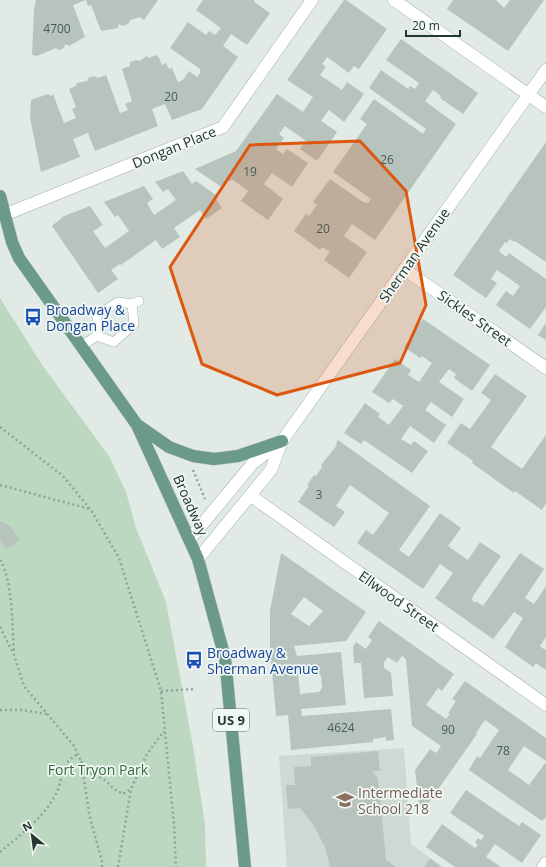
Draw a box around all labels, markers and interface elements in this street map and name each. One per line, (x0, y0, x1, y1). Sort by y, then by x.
scale bar (406, 12, 460, 38)
text: 20 m (412, 17, 440, 34)
house number: 4700 (43, 20, 71, 37)
house number: 20 (164, 88, 178, 105)
street label: Dongan Place (129, 121, 219, 172)
house number: 26 (380, 151, 394, 168)
house number: 19 (243, 163, 257, 180)
street label: Sherman Avenue (374, 204, 454, 306)
house number: 20 (316, 220, 330, 237)
street label: Sickles Street (434, 286, 516, 350)
place label: Broadway & Dongan Place (46, 300, 135, 335)
bus stop icon: Broadway & Dongan Place (23, 307, 43, 327)
street label: Broadway (169, 471, 213, 540)
house number: 3 (316, 486, 323, 503)
street label: Ellwood Street (355, 566, 443, 636)
place label: Broadway & Sherman Avenue (207, 643, 319, 678)
bus stop icon: Broadway & Sherman Avenue (184, 650, 204, 670)
road number: US 9 (213, 709, 249, 731)
house number: 4624 (327, 719, 355, 736)
house number: 90 (441, 721, 455, 738)
house number: 78 (496, 742, 510, 759)
park label: Fort Tryon Park (48, 760, 149, 779)
place label: Intermediate School 218 (358, 783, 443, 818)
school or university icon: Intermediate School 218 (335, 790, 355, 810)
north arrow (12, 815, 52, 855)
text: N (19, 817, 34, 835)

